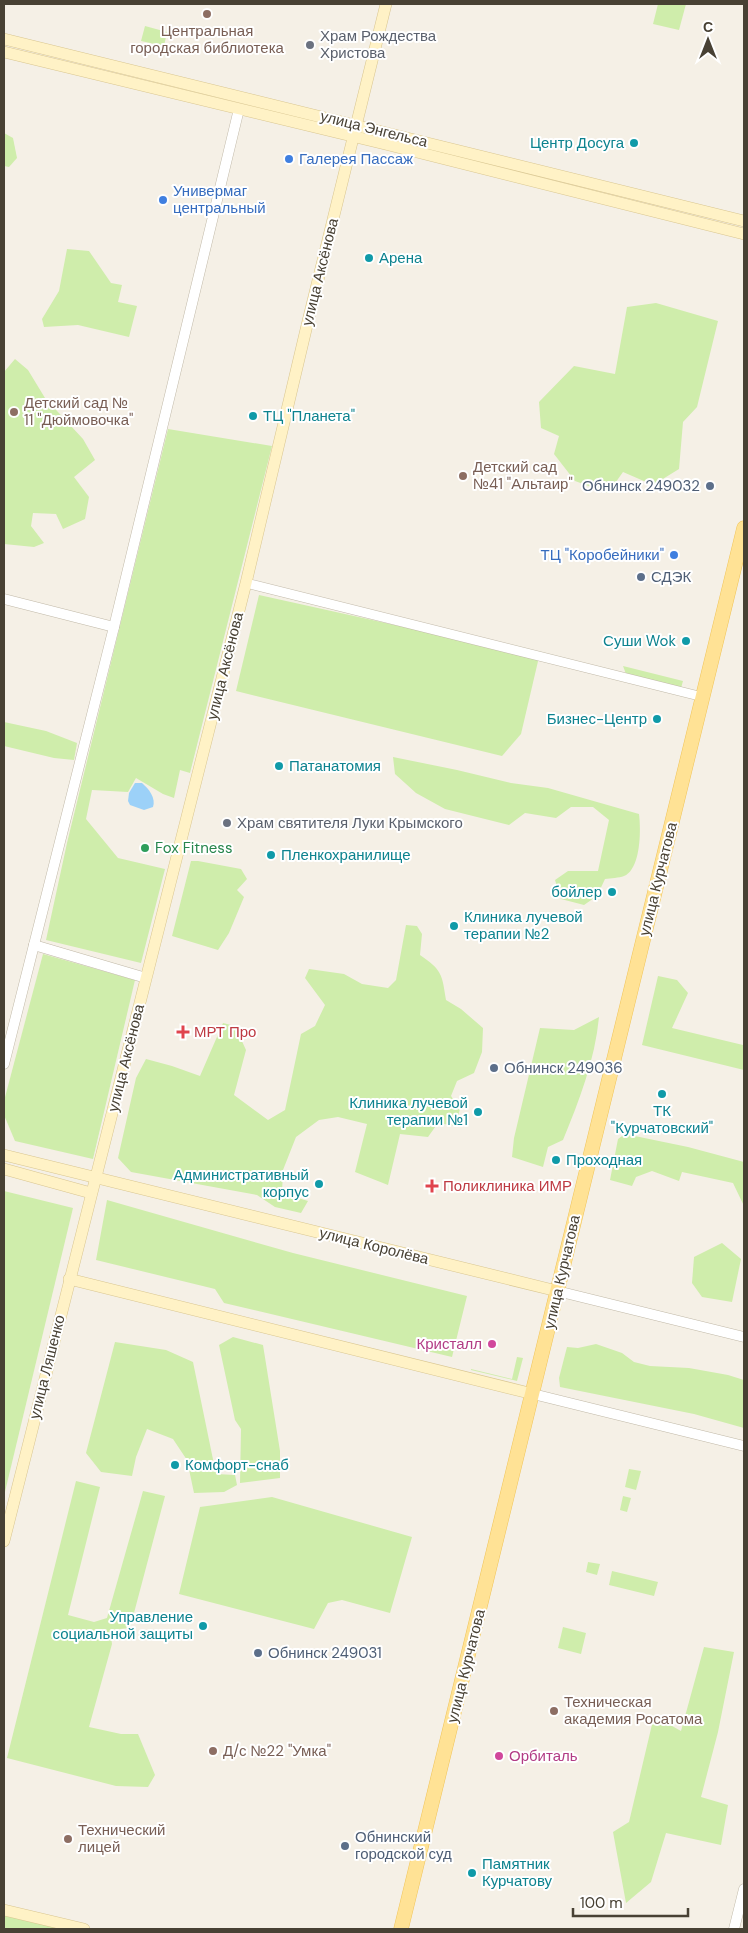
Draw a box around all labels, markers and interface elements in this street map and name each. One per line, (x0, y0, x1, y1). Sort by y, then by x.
marker: Центральная городская библиотека (201, 8, 213, 20)
north arrow (683, 15, 733, 65)
text: С (703, 18, 713, 36)
place label: Центральная городская библиотека (130, 21, 285, 58)
place label: Храм Рождества Христова (320, 26, 437, 63)
marker: Храм Рождества Христова (304, 39, 316, 51)
street label: улица Энгельса (318, 106, 430, 152)
place label: Центр Досуга (530, 133, 625, 153)
marker: Центр Досуга (628, 137, 640, 149)
place label: Галерея Пассаж (299, 149, 413, 169)
marker: Галерея Пассаж (283, 153, 295, 165)
place label: Универмаг центральный (173, 181, 266, 218)
marker: Универмаг центральный (157, 194, 169, 206)
street label: улица Аксёнова (297, 215, 343, 328)
place label: Арена (379, 248, 423, 268)
marker: Арена (363, 252, 375, 264)
place label: Детский сад № 11 "Дюймовочка" (24, 393, 133, 430)
marker: Детский сад № 11 "Дюймовочка" (8, 406, 20, 418)
place label: ТЦ "Планета" (263, 406, 355, 426)
marker: ТЦ "Планета" (247, 410, 259, 422)
place label: Детский сад №41 "Альтаир" (473, 457, 573, 494)
marker: Детский сад №41 "Альтаир" (457, 470, 469, 482)
place label: Обнинск 249032 (582, 476, 700, 496)
marker: Обнинск 249032 (704, 480, 716, 492)
place label: ТЦ "Коробейники" (541, 545, 664, 565)
marker: ТЦ "Коробейники" (668, 549, 680, 561)
place label: СДЭК (651, 567, 691, 587)
marker: СДЭК (635, 571, 647, 583)
street label: улица Аксёнова (202, 609, 248, 722)
place label: Суши Wok (603, 631, 676, 651)
marker: Суши Wok (680, 635, 692, 647)
place label: Бизнес-Центр (547, 709, 647, 729)
marker: Бизнес-Центр (651, 713, 663, 725)
place label: Патанатомия (289, 756, 381, 776)
marker: Патанатомия (273, 760, 285, 772)
place label: Храм святителя Луки Крымского (237, 813, 463, 833)
marker: Храм святителя Луки Крымского (221, 817, 233, 829)
street label: улица Курчатова (634, 820, 682, 938)
place label: Fox Fitness (155, 838, 232, 858)
marker: Fox Fitness (139, 842, 151, 854)
place label: Пленкохранилище (281, 845, 411, 865)
marker: Пленкохранилище (265, 849, 277, 861)
place label: бойлер (551, 882, 602, 902)
marker: бойлер (606, 886, 618, 898)
place label: Клиника лучевой терапии №2 (464, 907, 583, 944)
marker: Клиника лучевой терапии №2 (448, 920, 460, 932)
street label: улица Аксёнова (103, 1001, 149, 1114)
place label: МРТ Про (194, 1022, 256, 1042)
marker: МРТ Про (176, 1025, 190, 1039)
place label: Обнинск 249036 (504, 1058, 623, 1078)
marker: Обнинск 249036 (488, 1062, 500, 1074)
marker: ТК "Курчатовский" (656, 1088, 668, 1100)
place label: Клиника лучевой терапии №1 (349, 1093, 468, 1130)
place label: ТК "Курчатовский" (611, 1101, 713, 1138)
marker: Клиника лучевой терапии №1 (472, 1106, 484, 1118)
place label: Проходная (566, 1150, 642, 1170)
marker: Проходная (550, 1154, 562, 1166)
place label: Административный корпус (174, 1165, 309, 1202)
place label: Поликлиника ИМР (443, 1176, 572, 1196)
marker: Административный корпус (313, 1178, 325, 1190)
marker: Поликлиника ИМР (425, 1179, 439, 1193)
street label: улица Курчатова (539, 1212, 585, 1331)
street label: улица Королёва (317, 1223, 431, 1269)
street label: улица Ляшенко (24, 1313, 70, 1421)
place label: Кристалл (416, 1334, 482, 1354)
marker: Кристалл (486, 1338, 498, 1350)
place label: Комфорт-снаб (185, 1455, 289, 1475)
marker: Комфорт-снаб (169, 1459, 181, 1471)
place label: Управление социальной защиты (53, 1607, 193, 1644)
street label: улица Курчатова (442, 1607, 490, 1725)
marker: Управление социальной защиты (197, 1620, 209, 1632)
place label: Обнинск 249031 (268, 1643, 382, 1663)
marker: Обнинск 249031 (252, 1647, 264, 1659)
place label: Техническая академия Росатома (564, 1692, 703, 1729)
marker: Техническая академия Росатома (548, 1705, 560, 1717)
place label: Д/с №22 "Умка" (223, 1741, 331, 1761)
marker: Д/с №22 "Умка" (207, 1745, 219, 1757)
place label: Орбиталь (509, 1746, 578, 1766)
marker: Орбиталь (493, 1750, 505, 1762)
place label: Технический лицей (78, 1820, 165, 1857)
place label: Обнинский городской суд (355, 1827, 452, 1864)
marker: Технический лицей (62, 1833, 74, 1845)
marker: Обнинский городской суд (339, 1840, 351, 1852)
place label: Памятник Курчатову (482, 1854, 553, 1891)
marker: Памятник Курчатову (466, 1867, 478, 1879)
scale bar (573, 1886, 688, 1918)
text: 100 m (580, 1893, 623, 1913)

